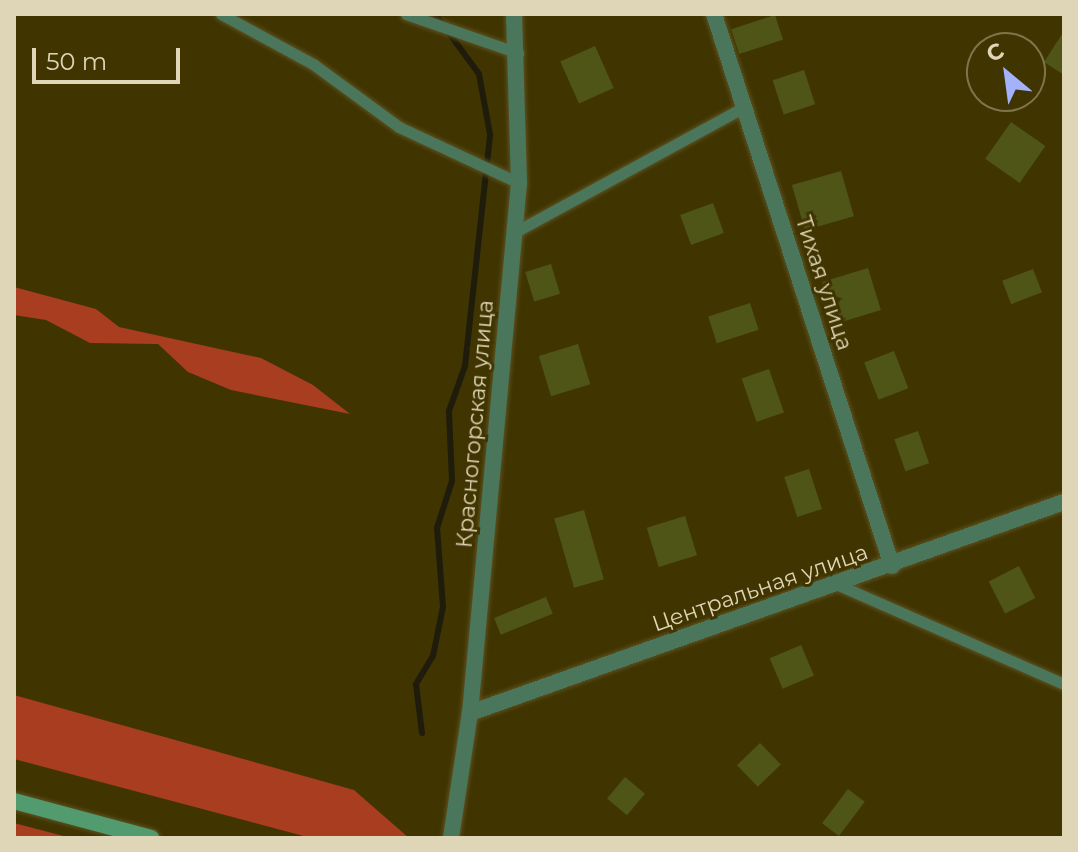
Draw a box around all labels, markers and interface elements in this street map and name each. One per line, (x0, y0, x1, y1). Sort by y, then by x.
scale bar (36, 32, 184, 82)
north arrow (966, 32, 1046, 112)
text: С (982, 37, 1009, 68)
text: 50 m (46, 47, 107, 76)
street label: Тихая улица (790, 212, 858, 354)
street label: Красногорская улица (451, 299, 499, 549)
street label: Центральная улица (649, 539, 871, 637)

